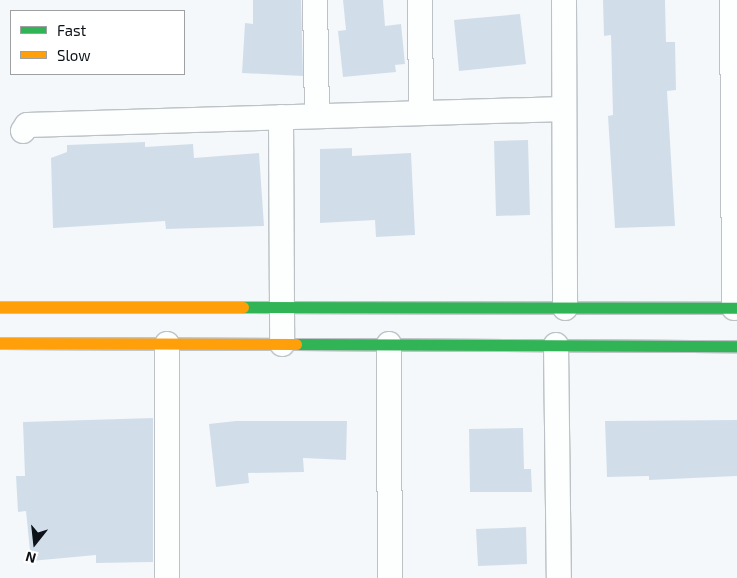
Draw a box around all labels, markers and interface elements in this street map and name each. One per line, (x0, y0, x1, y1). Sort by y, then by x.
legend (10, 10, 185, 75)
text: Fast (57, 21, 86, 39)
text: Slow (57, 46, 91, 64)
north arrow (10, 518, 60, 568)
text: N (24, 548, 38, 567)

